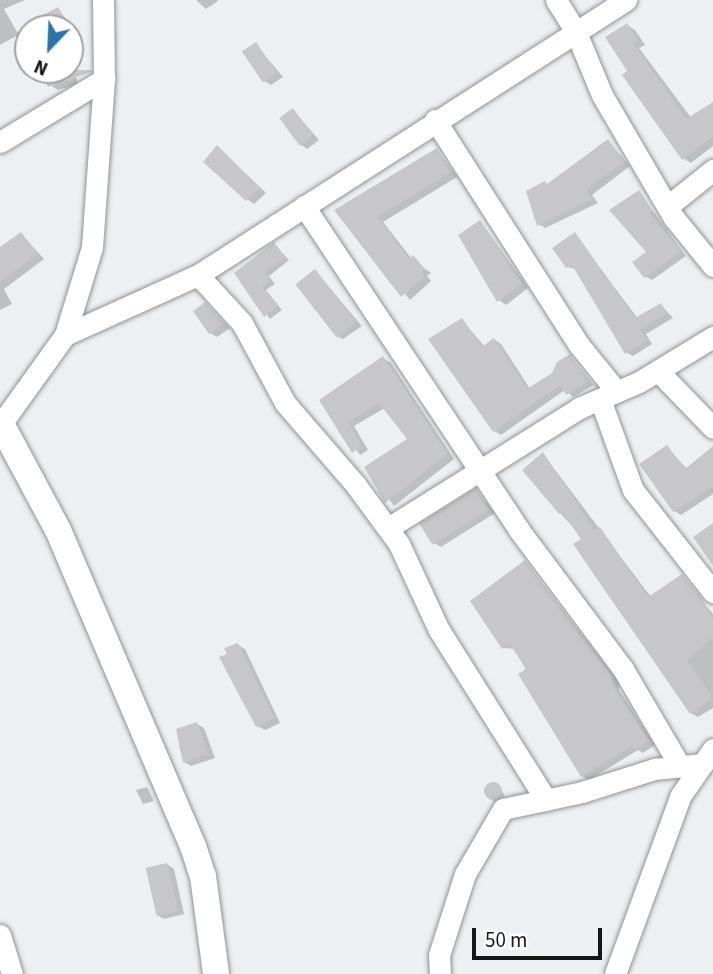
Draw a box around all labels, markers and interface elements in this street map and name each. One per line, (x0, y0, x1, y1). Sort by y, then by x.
north arrow (14, 14, 84, 84)
text: N (30, 52, 52, 82)
scale bar (475, 914, 604, 958)
text: 50 m (485, 925, 527, 955)

